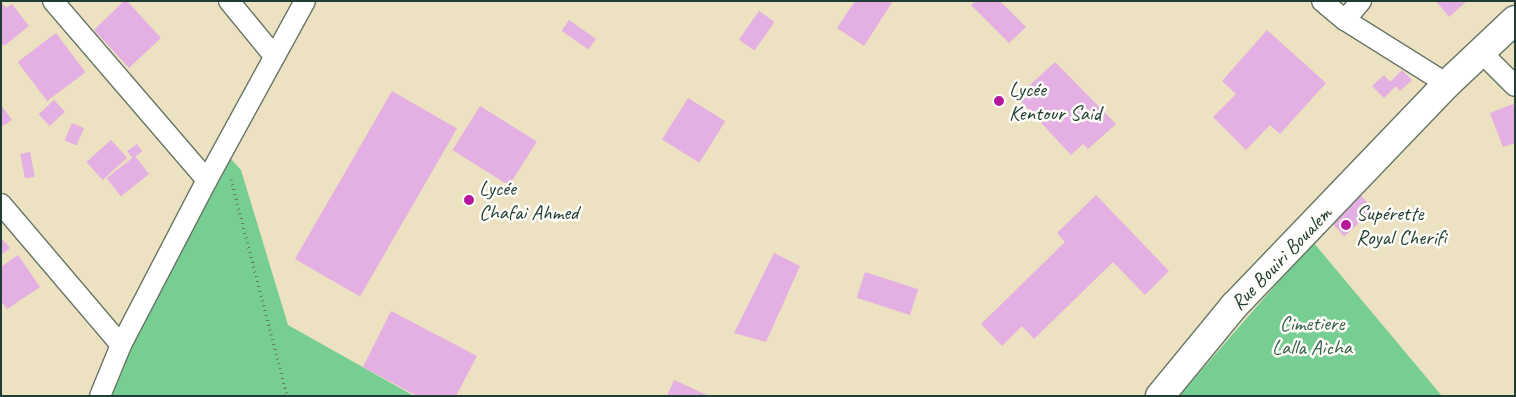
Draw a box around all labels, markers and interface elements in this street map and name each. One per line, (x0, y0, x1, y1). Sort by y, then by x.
place label: Lycée Kentour Said (1009, 76, 1101, 126)
marker: Lycée Kentour Said (993, 95, 1005, 107)
place label: Lycée Chafai Ahmed (479, 175, 580, 225)
marker: Lycée Chafai Ahmed (463, 194, 475, 206)
place label: Supérette Royal Cherifi (1356, 200, 1446, 250)
street label: Rue Bouiri Boualem (1225, 201, 1337, 315)
marker: Supérette Royal Cherifi (1340, 219, 1352, 231)
park label: Cimetiere Lalla Aicha (1273, 310, 1351, 360)

